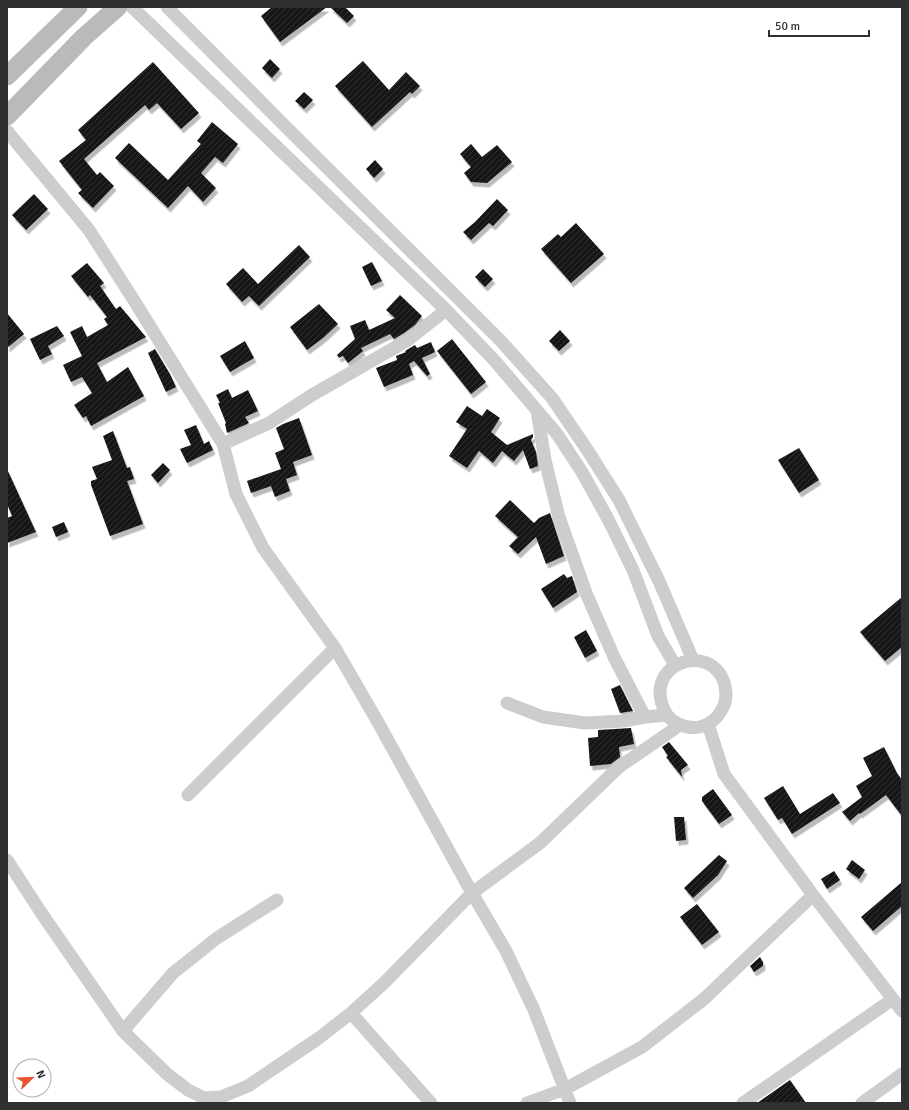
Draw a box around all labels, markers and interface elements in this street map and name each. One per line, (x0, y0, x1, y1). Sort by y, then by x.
scale bar (769, 12, 869, 38)
text: 50 m (775, 19, 800, 34)
north arrow (12, 1058, 52, 1098)
text: N (33, 1068, 48, 1080)

